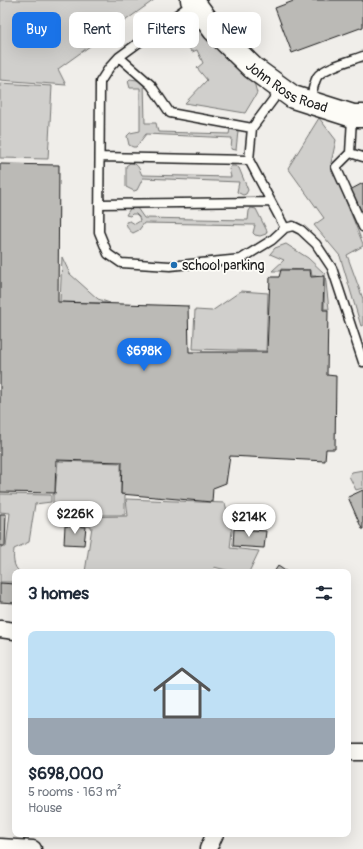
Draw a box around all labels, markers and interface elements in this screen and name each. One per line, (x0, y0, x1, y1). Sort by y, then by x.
chip: Buy (12, 12, 61, 48)
chip: Rent (69, 12, 125, 48)
chip: Filters (133, 12, 199, 48)
chip: New (207, 12, 261, 48)
street label: John Ross Road (242, 57, 330, 116)
place label: school parking (182, 257, 265, 274)
marker: school parking (169, 260, 179, 270)
pin: $698K (116, 338, 172, 372)
text: $698K (126, 343, 162, 359)
pin: $226K (47, 501, 103, 535)
pin: $214K (221, 504, 277, 538)
text: $226K (57, 506, 94, 522)
text: $214K (232, 509, 266, 525)
icon: filters (313, 582, 335, 604)
text: 3 homes (28, 583, 89, 604)
icon: home (146, 657, 218, 729)
text: $698,000 (28, 763, 104, 784)
text: 5 rooms · 163 m² (28, 784, 122, 800)
text: House (28, 800, 62, 816)

